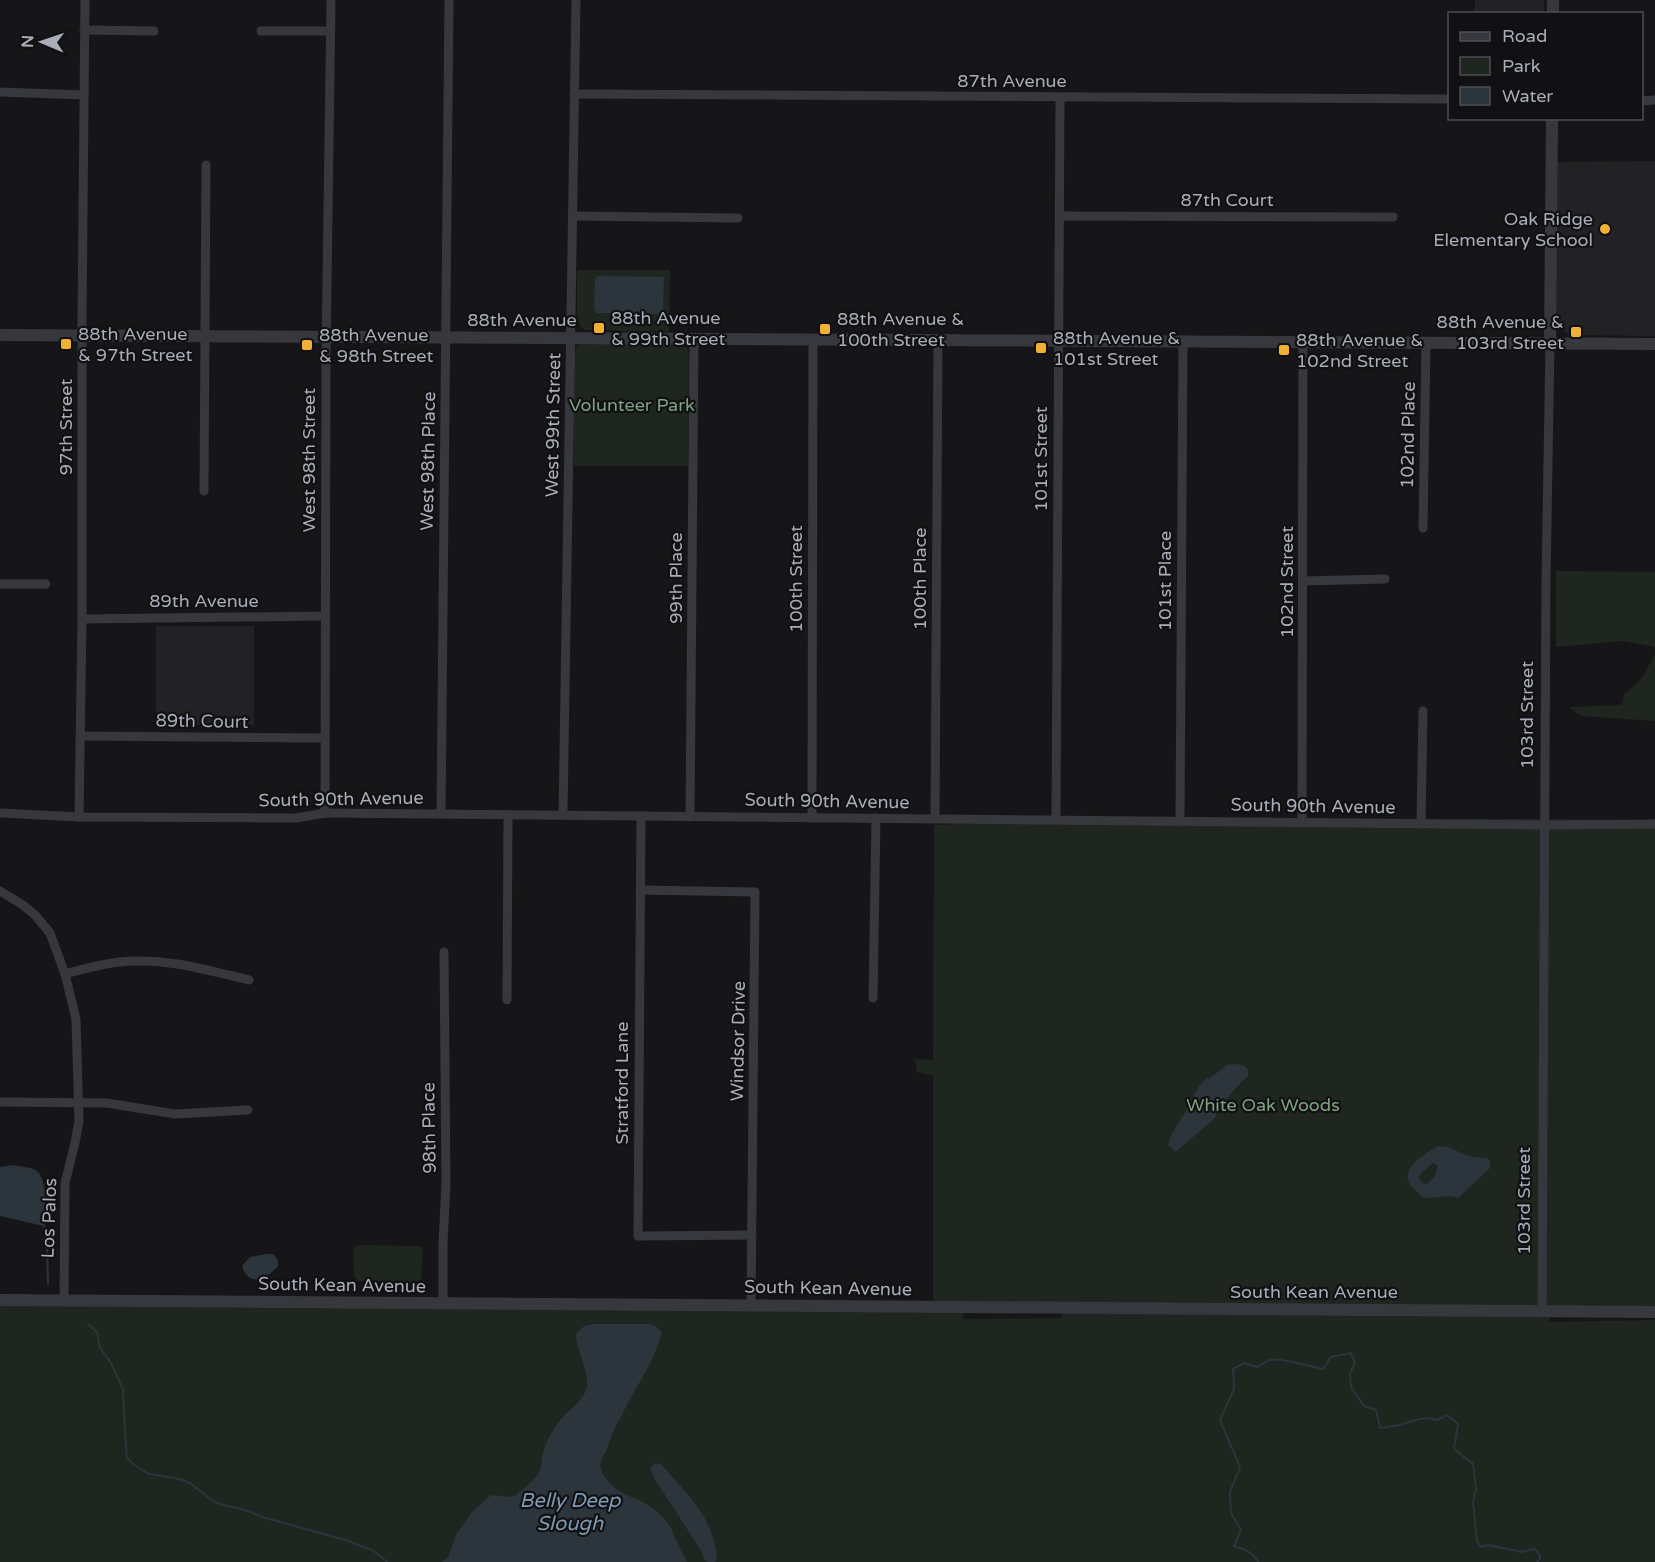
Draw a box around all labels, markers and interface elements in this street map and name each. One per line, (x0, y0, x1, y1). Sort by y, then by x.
north arrow (12, 12, 72, 72)
legend (1448, 12, 1643, 120)
text: Road (1502, 25, 1547, 47)
text: N (18, 35, 38, 48)
text: Park (1502, 55, 1541, 77)
street label: 87th Avenue (957, 70, 1067, 92)
text: Water (1502, 85, 1553, 107)
street label: 87th Court (1180, 189, 1274, 211)
place label: Oak Ridge Elementary School (1433, 208, 1593, 251)
marker: Oak Ridge Elementary School (1598, 222, 1612, 236)
place label: 88th Avenue & 99th Street (611, 307, 726, 350)
place label: 88th Avenue & 100th Street (837, 308, 964, 351)
street label: 88th Avenue (467, 309, 577, 331)
place label: 88th Avenue & 103rd Street (1437, 311, 1564, 354)
marker: 88th Avenue & 99th Street (592, 321, 606, 335)
marker: 88th Avenue & 100th Street (818, 322, 832, 336)
place label: 88th Avenue & 97th Street (78, 323, 193, 366)
place label: 88th Avenue & 98th Street (319, 324, 434, 367)
marker: 88th Avenue & 103rd Street (1569, 325, 1583, 339)
place label: 88th Avenue & 101st Street (1053, 327, 1180, 370)
place label: 88th Avenue & 102nd Street (1296, 329, 1423, 372)
marker: 88th Avenue & 97th Street (59, 337, 73, 351)
marker: 88th Avenue & 98th Street (300, 338, 314, 352)
marker: 88th Avenue & 101st Street (1034, 341, 1048, 355)
marker: 88th Avenue & 102nd Street (1277, 343, 1291, 357)
street label: West 99th Street (541, 353, 565, 497)
street label: 97th Street (55, 379, 77, 475)
street label: 102nd Place (1396, 381, 1420, 489)
street label: West 98th Street (298, 388, 320, 532)
street label: West 98th Place (416, 391, 440, 531)
park label: Volunteer Park (569, 394, 695, 416)
street label: 101st Street (1030, 406, 1052, 512)
street label: 100th Street (785, 525, 807, 633)
street label: 102nd Street (1276, 526, 1298, 638)
street label: 100th Place (909, 528, 931, 630)
street label: 101st Place (1154, 531, 1176, 631)
street label: 99th Place (665, 532, 687, 624)
street label: 89th Avenue (149, 590, 259, 612)
street label: 103rd Street (1516, 661, 1538, 769)
street label: 89th Court (155, 709, 249, 733)
street label: South 90th Avenue (258, 787, 424, 811)
street label: South 90th Avenue (744, 789, 910, 813)
street label: South 90th Avenue (1230, 794, 1396, 818)
street label: Windsor Drive (726, 981, 750, 1101)
street label: Stratford Lane (611, 1022, 633, 1144)
street label: 98th Place (417, 1082, 441, 1174)
park label: White Oak Woods (1186, 1094, 1340, 1116)
street label: 103rd Street (1513, 1147, 1535, 1255)
street label: Los Palos (37, 1177, 61, 1259)
street label: South Kean Avenue (258, 1273, 426, 1297)
street label: South Kean Avenue (744, 1276, 912, 1300)
street label: South Kean Avenue (1230, 1281, 1398, 1303)
water label: Belly Deep Slough (520, 1489, 622, 1536)

